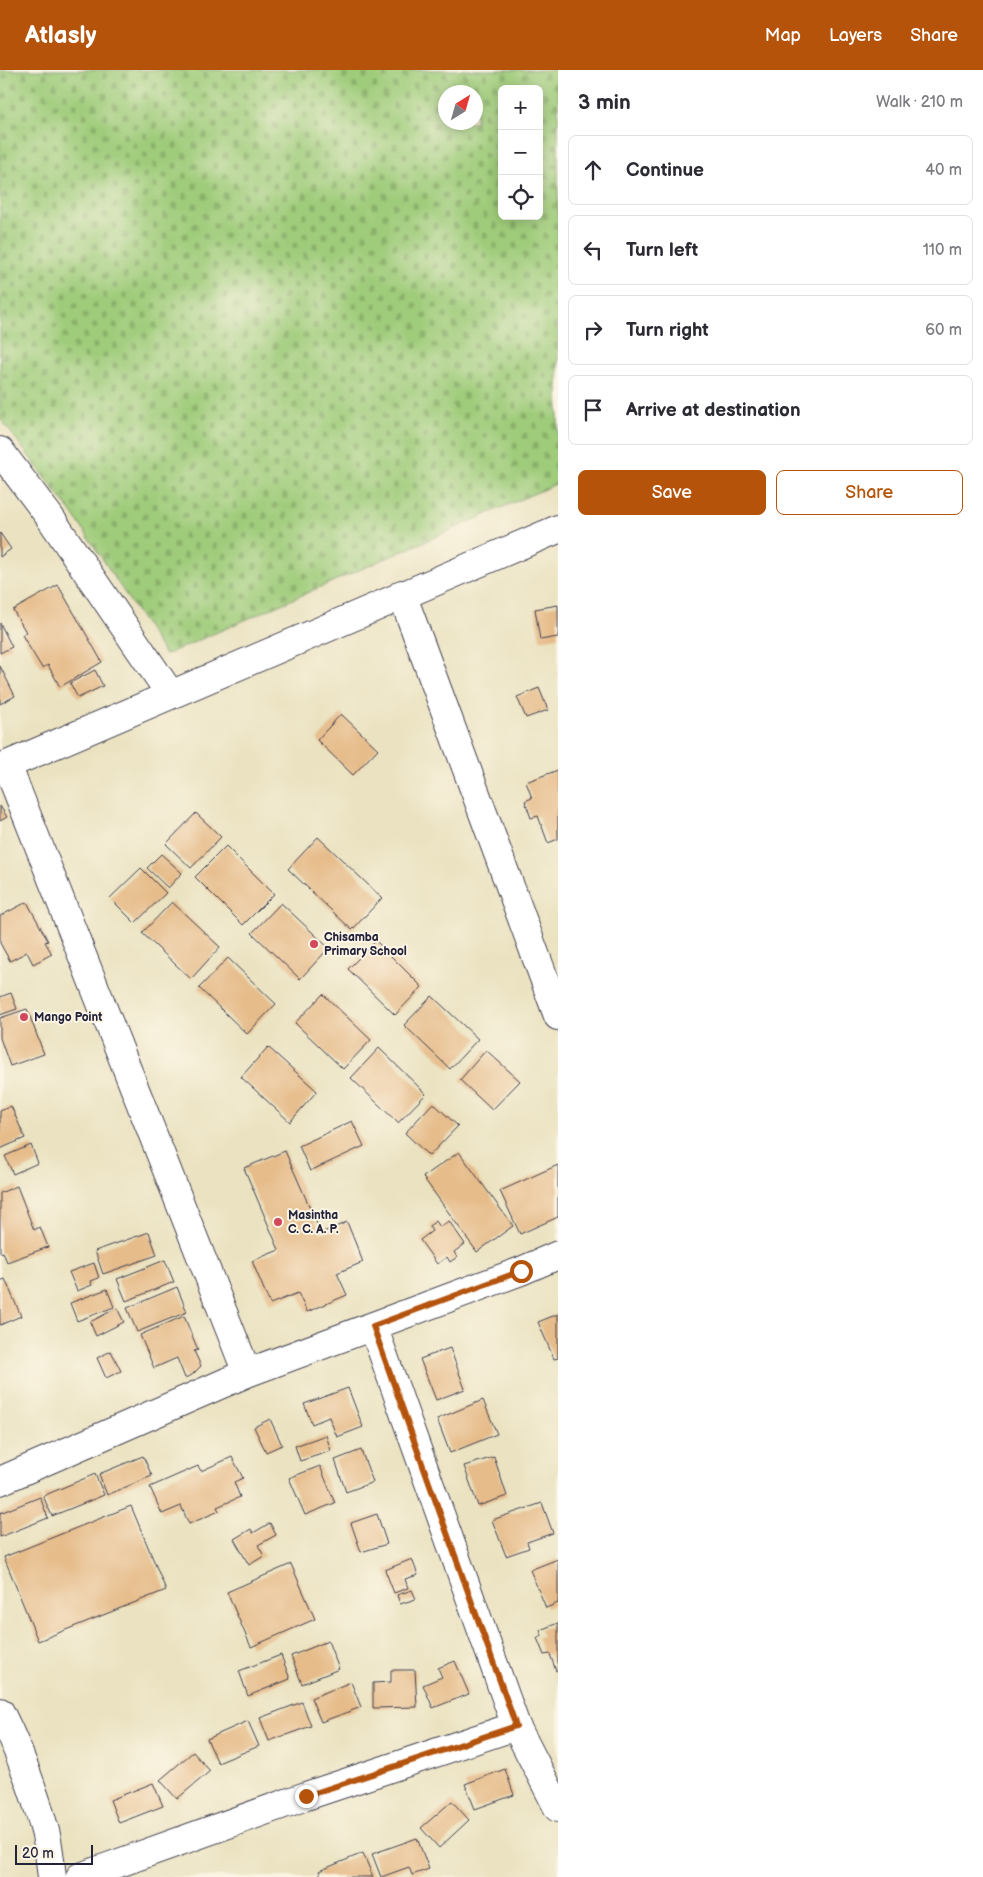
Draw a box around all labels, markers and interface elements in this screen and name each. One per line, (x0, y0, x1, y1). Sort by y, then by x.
text: Atlasly (25, 21, 96, 50)
text: Map (765, 25, 801, 46)
text: Layers (829, 25, 882, 46)
text: Share (910, 25, 958, 46)
north arrow (438, 85, 483, 130)
map controls (498, 85, 543, 220)
button: + (498, 85, 543, 130)
text: 3 min (578, 90, 631, 115)
text: Walk · 210 m (876, 93, 963, 112)
button: − (498, 130, 543, 175)
icon: ahead (579, 156, 607, 184)
text: Continue (626, 159, 704, 182)
text: 40 m (925, 161, 962, 180)
button: locate (498, 175, 543, 220)
icon: left (579, 236, 607, 264)
text: Turn left (626, 239, 698, 262)
text: 110 m (923, 241, 962, 260)
icon: right (579, 316, 607, 344)
text: Turn right (626, 319, 709, 342)
text: 60 m (925, 321, 962, 340)
icon: arrive (579, 396, 607, 424)
text: Arrive at destination (626, 399, 801, 422)
button: Save (578, 470, 766, 515)
button: Share (776, 470, 963, 515)
place label: Chisamba Primary School (324, 930, 407, 959)
marker: Chisamba Primary School (308, 938, 320, 950)
place label: Mango Point (34, 1010, 102, 1025)
marker: Mango Point (18, 1011, 30, 1023)
place label: Masintha C. C. A. P. (288, 1208, 339, 1237)
marker: Masintha C. C. A. P. (272, 1216, 284, 1228)
route start (510, 1260, 533, 1283)
route end (295, 1785, 318, 1808)
scale bar (15, 1842, 92, 1865)
text: 20 m (22, 1845, 54, 1862)

